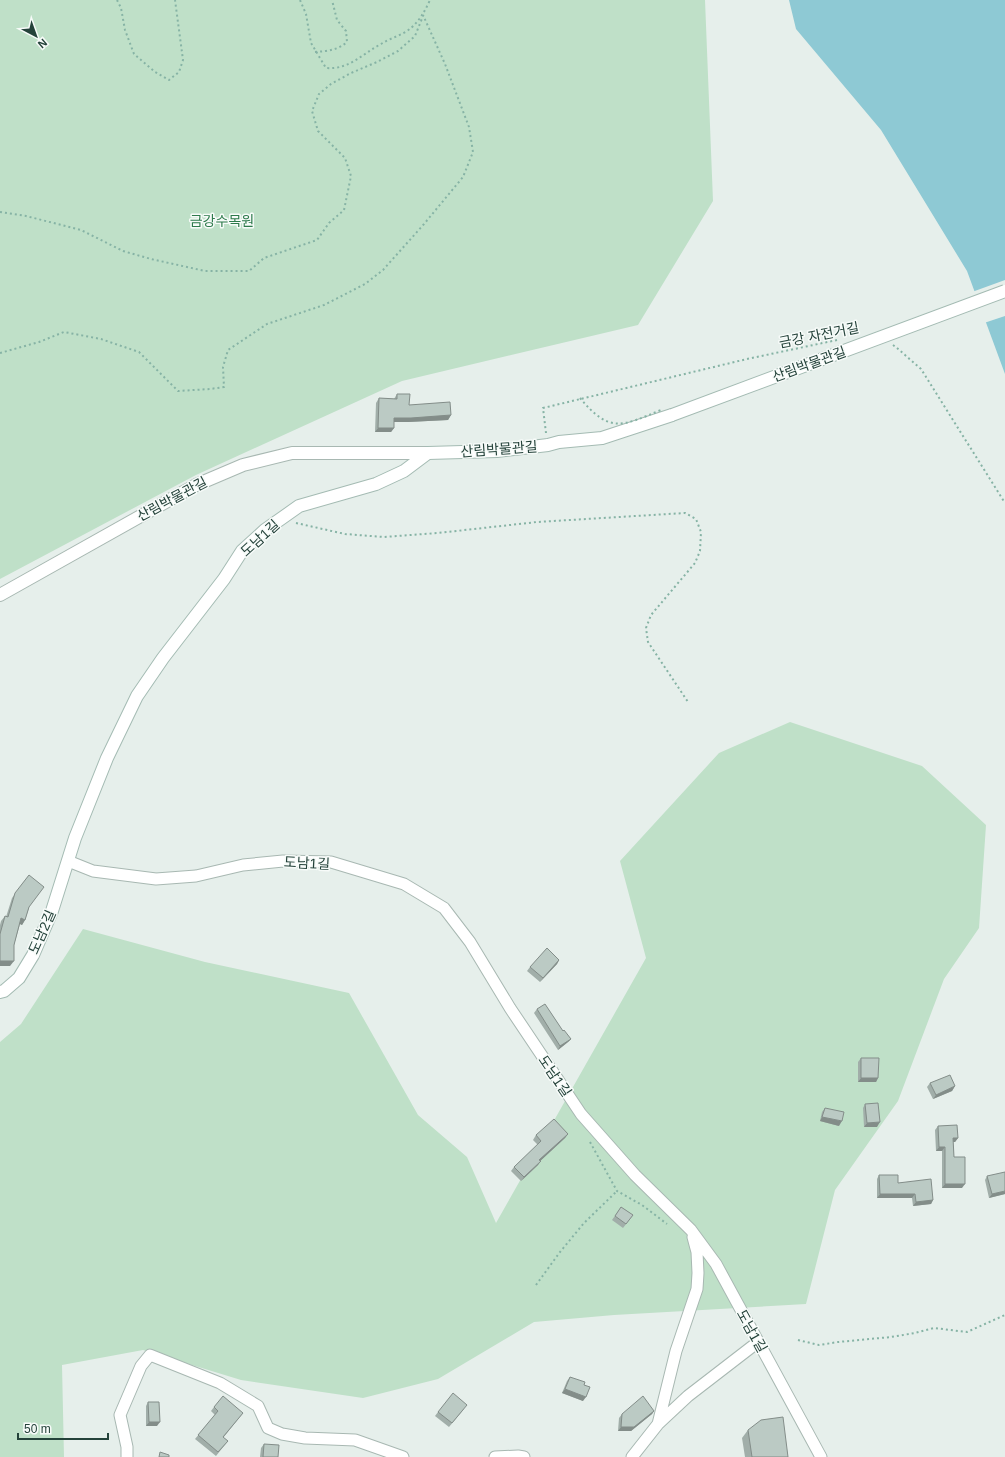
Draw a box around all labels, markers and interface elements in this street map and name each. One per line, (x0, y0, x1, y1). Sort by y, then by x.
north arrow (16, 16, 56, 56)
text: N (36, 36, 49, 51)
park label: 금강수목원 (190, 213, 254, 229)
street label: 금강 자전거길 (778, 319, 860, 351)
street label: 산림박물관길 (770, 343, 848, 385)
street label: 산림박물관길 (460, 438, 538, 460)
street label: 산림박물관길 (134, 474, 210, 524)
street label: 도남1길 (237, 517, 283, 559)
street label: 도남1길 (283, 854, 331, 872)
street label: 도남2길 (25, 908, 59, 956)
street label: 도남1길 (535, 1052, 575, 1100)
street label: 도남1길 (734, 1307, 770, 1355)
scale bar (18, 1415, 108, 1441)
text: 50 m (24, 1422, 51, 1436)

